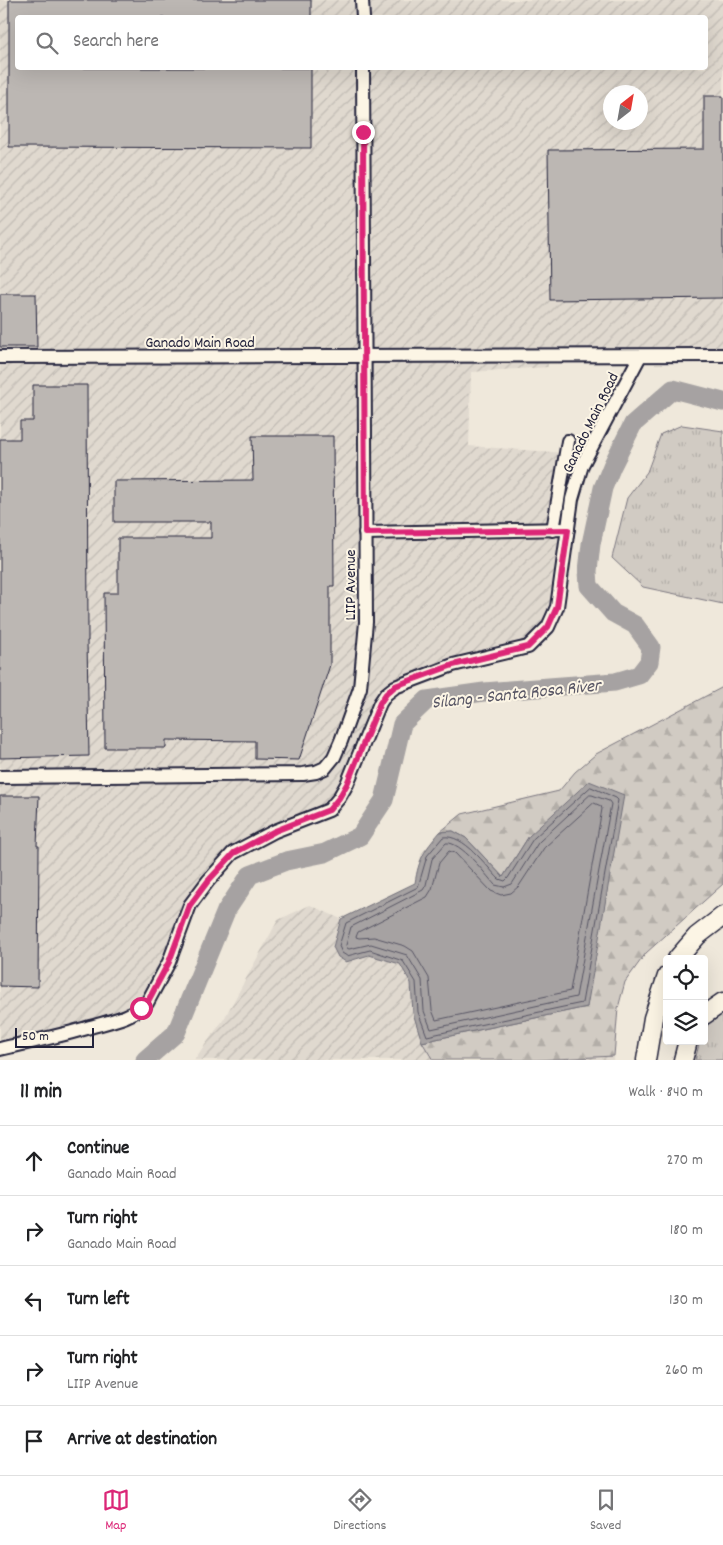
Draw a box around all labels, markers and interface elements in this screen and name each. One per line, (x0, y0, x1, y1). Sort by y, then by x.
search box (15, 15, 708, 70)
icon: search (33, 29, 61, 57)
text: Search here (73, 29, 159, 56)
north arrow (603, 85, 648, 130)
route end (352, 121, 375, 144)
street label: Ganado Main Road (145, 332, 255, 355)
street label: Ganado Main Road (557, 369, 626, 477)
street label: LIIP Avenue (340, 549, 363, 621)
water label: Silang - Santa Rosa River (431, 674, 604, 717)
map controls (663, 955, 708, 1045)
button: locate (663, 955, 708, 1000)
route start (130, 997, 153, 1020)
button: layers (663, 1000, 708, 1045)
scale bar (15, 1025, 94, 1048)
text: 50 m (22, 1027, 49, 1047)
text: 11 min (20, 1078, 62, 1108)
text: Walk · 840 m (629, 1081, 703, 1104)
text: Continue (67, 1136, 129, 1163)
icon: ahead (20, 1147, 48, 1175)
text: 270 m (667, 1149, 703, 1172)
text: Ganado Main Road (67, 1163, 177, 1186)
text: Turn right (67, 1206, 138, 1233)
icon: right (20, 1217, 48, 1245)
text: 180 m (670, 1219, 703, 1242)
text: Ganado Main Road (67, 1233, 177, 1256)
icon: left (20, 1287, 48, 1315)
text: Turn left (67, 1287, 130, 1314)
text: 130 m (669, 1289, 703, 1312)
text: Turn right (67, 1346, 138, 1373)
icon: right (20, 1357, 48, 1385)
text: 260 m (665, 1359, 703, 1382)
text: LIIP Avenue (67, 1373, 138, 1396)
icon: arrive (20, 1427, 48, 1455)
text: Arrive at destination (67, 1427, 217, 1454)
tab: Map (102, 1486, 130, 1536)
tab: Directions (333, 1486, 386, 1536)
tab: Saved (590, 1486, 621, 1536)

